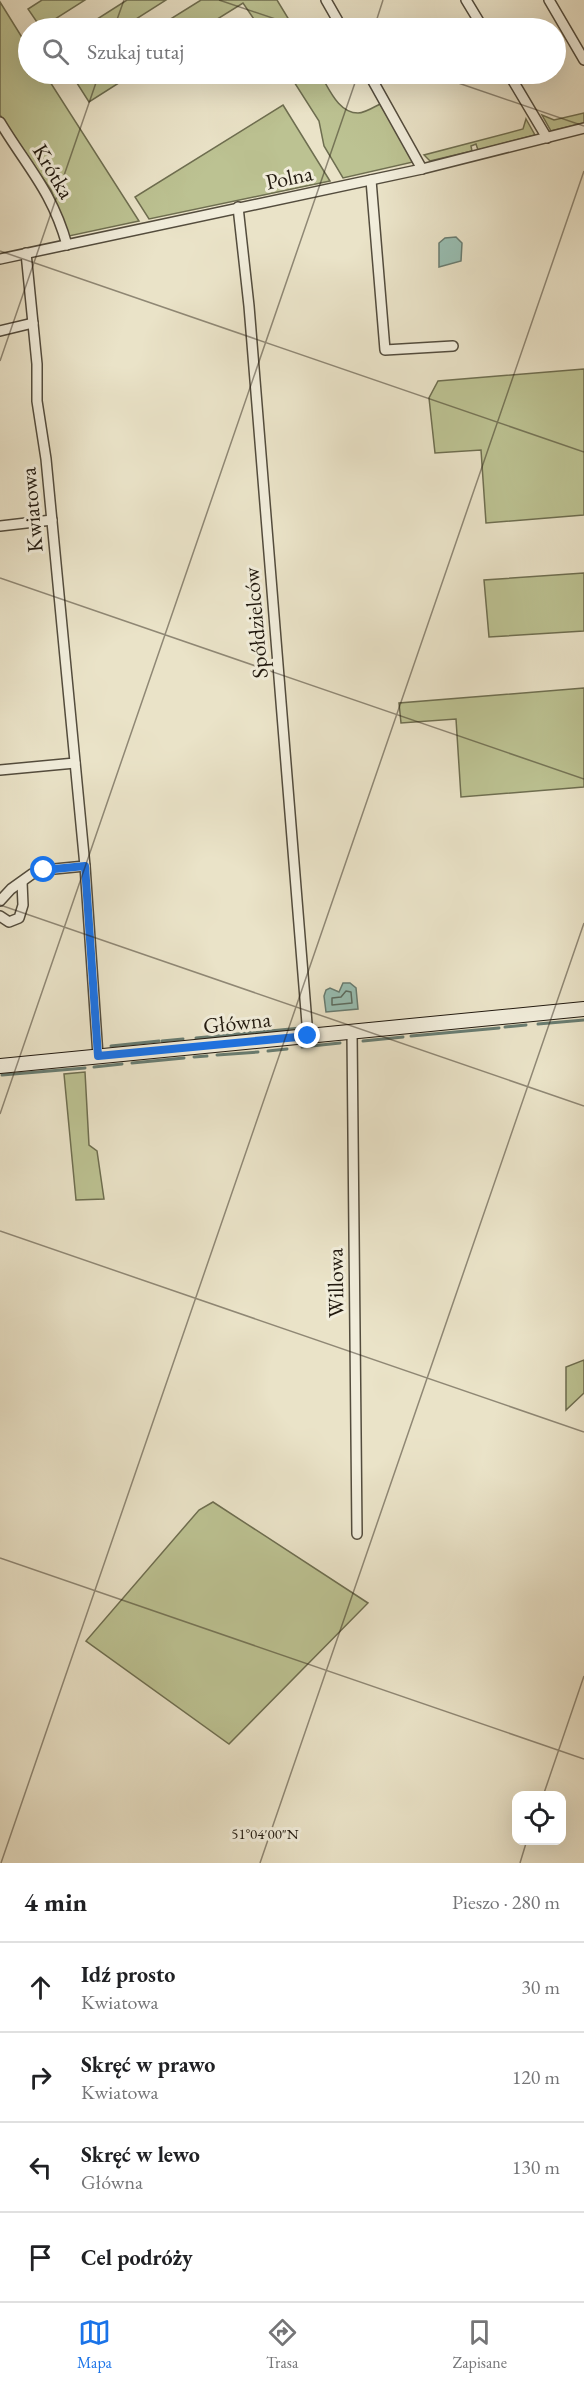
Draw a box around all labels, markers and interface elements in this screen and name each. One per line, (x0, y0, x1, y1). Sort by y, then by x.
search box (18, 18, 566, 84)
icon: search (39, 35, 72, 68)
text: Szukaj tutaj (87, 37, 184, 66)
street label: Krótka (26, 138, 81, 204)
street label: Polna (263, 158, 315, 197)
street label: Kwiatowa (13, 466, 50, 554)
street label: Spółdzielców (236, 565, 275, 680)
route start (30, 856, 56, 882)
street label: Główna (202, 1004, 273, 1040)
route end (294, 1022, 320, 1048)
street label: Willowa (320, 1248, 351, 1318)
map controls (512, 1791, 566, 1845)
button: locate (512, 1791, 566, 1845)
text: 51°04'00"N (231, 1824, 299, 1843)
text: 4 min (24, 1885, 87, 1919)
text: Pieszo · 280 m (452, 1889, 560, 1915)
text: Idź prosto (81, 1960, 175, 1989)
icon: ahead (24, 1971, 57, 2004)
text: 30 m (521, 1974, 560, 2000)
text: Kwiatowa (81, 1989, 158, 2015)
text: Skręć w prawo (81, 2050, 215, 2079)
icon: right (24, 2061, 57, 2094)
text: 120 m (512, 2064, 560, 2090)
text: Kwiatowa (81, 2079, 158, 2105)
text: Skręć w lewo (81, 2140, 200, 2169)
icon: left (24, 2151, 57, 2184)
text: 130 m (512, 2154, 560, 2180)
text: Główna (81, 2169, 143, 2195)
icon: arrive (24, 2241, 57, 2274)
text: Cel podróży (81, 2243, 193, 2272)
tab: Mapa (77, 2316, 112, 2373)
tab: Trasa (266, 2316, 299, 2373)
tab: Zapisane (453, 2316, 507, 2373)

